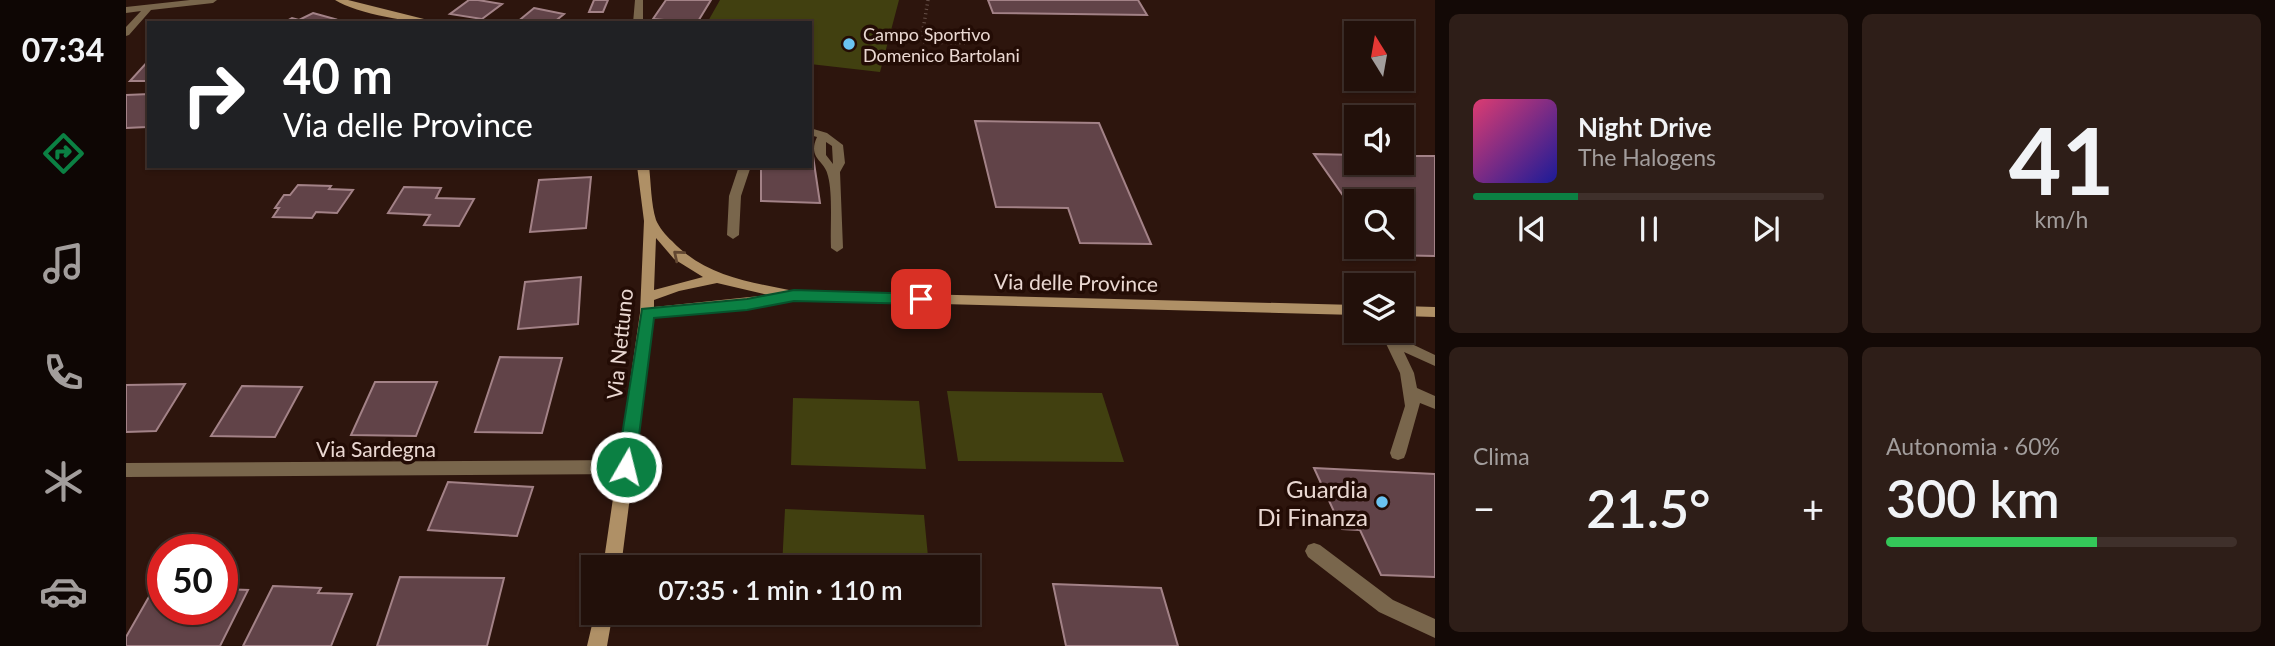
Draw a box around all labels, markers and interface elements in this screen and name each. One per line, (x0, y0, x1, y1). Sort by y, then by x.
north arrow (1344, 21, 1414, 91)
map controls (1344, 21, 1414, 343)
place label: Campo Sportivo Domenico Bartolani (863, 23, 1020, 66)
text: 07:34 (22, 30, 104, 69)
marker: Campo Sportivo Domenico Bartolani (841, 36, 857, 52)
text: 40 m (283, 46, 393, 104)
icon: right (168, 49, 259, 140)
text: Via delle Province (283, 105, 533, 144)
button: sound (1344, 105, 1414, 175)
text: 41 (2009, 105, 2114, 214)
text: Night Drive (1578, 111, 1712, 143)
icon: directions (39, 129, 88, 178)
text: The Halogens (1578, 143, 1716, 171)
button: search (1344, 189, 1414, 259)
text: km/h (2035, 205, 2088, 233)
icon: previous (1513, 210, 1551, 248)
icon: pause (1630, 210, 1668, 248)
icon: next (1747, 210, 1785, 248)
icon: music (39, 239, 88, 288)
one-way arrow (673, 251, 686, 263)
street label: Via delle Province (994, 268, 1158, 296)
pin (891, 269, 951, 329)
button: layers (1344, 273, 1414, 343)
icon: arrive (902, 280, 940, 318)
street label: Via Nettuno (601, 287, 637, 401)
icon: phone (39, 348, 88, 397)
position arrow (589, 430, 663, 504)
text: Autonomia · 60% (1886, 432, 2060, 460)
street label: Via Sardegna (316, 436, 436, 461)
text: Clima (1473, 442, 1530, 470)
icon: climate (39, 457, 88, 506)
text: 300 km (1886, 467, 2060, 529)
place label: Guardia Di Finanza (1257, 474, 1368, 531)
text: 21.5° (1586, 477, 1711, 539)
text: − (1473, 485, 1495, 531)
text: + (1802, 485, 1824, 531)
marker: Guardia Di Finanza (1374, 494, 1390, 510)
speed limit sign: 50 (147, 534, 238, 625)
icon: car (39, 567, 88, 616)
text: 07:35 · 1 min · 110 m (658, 574, 903, 606)

